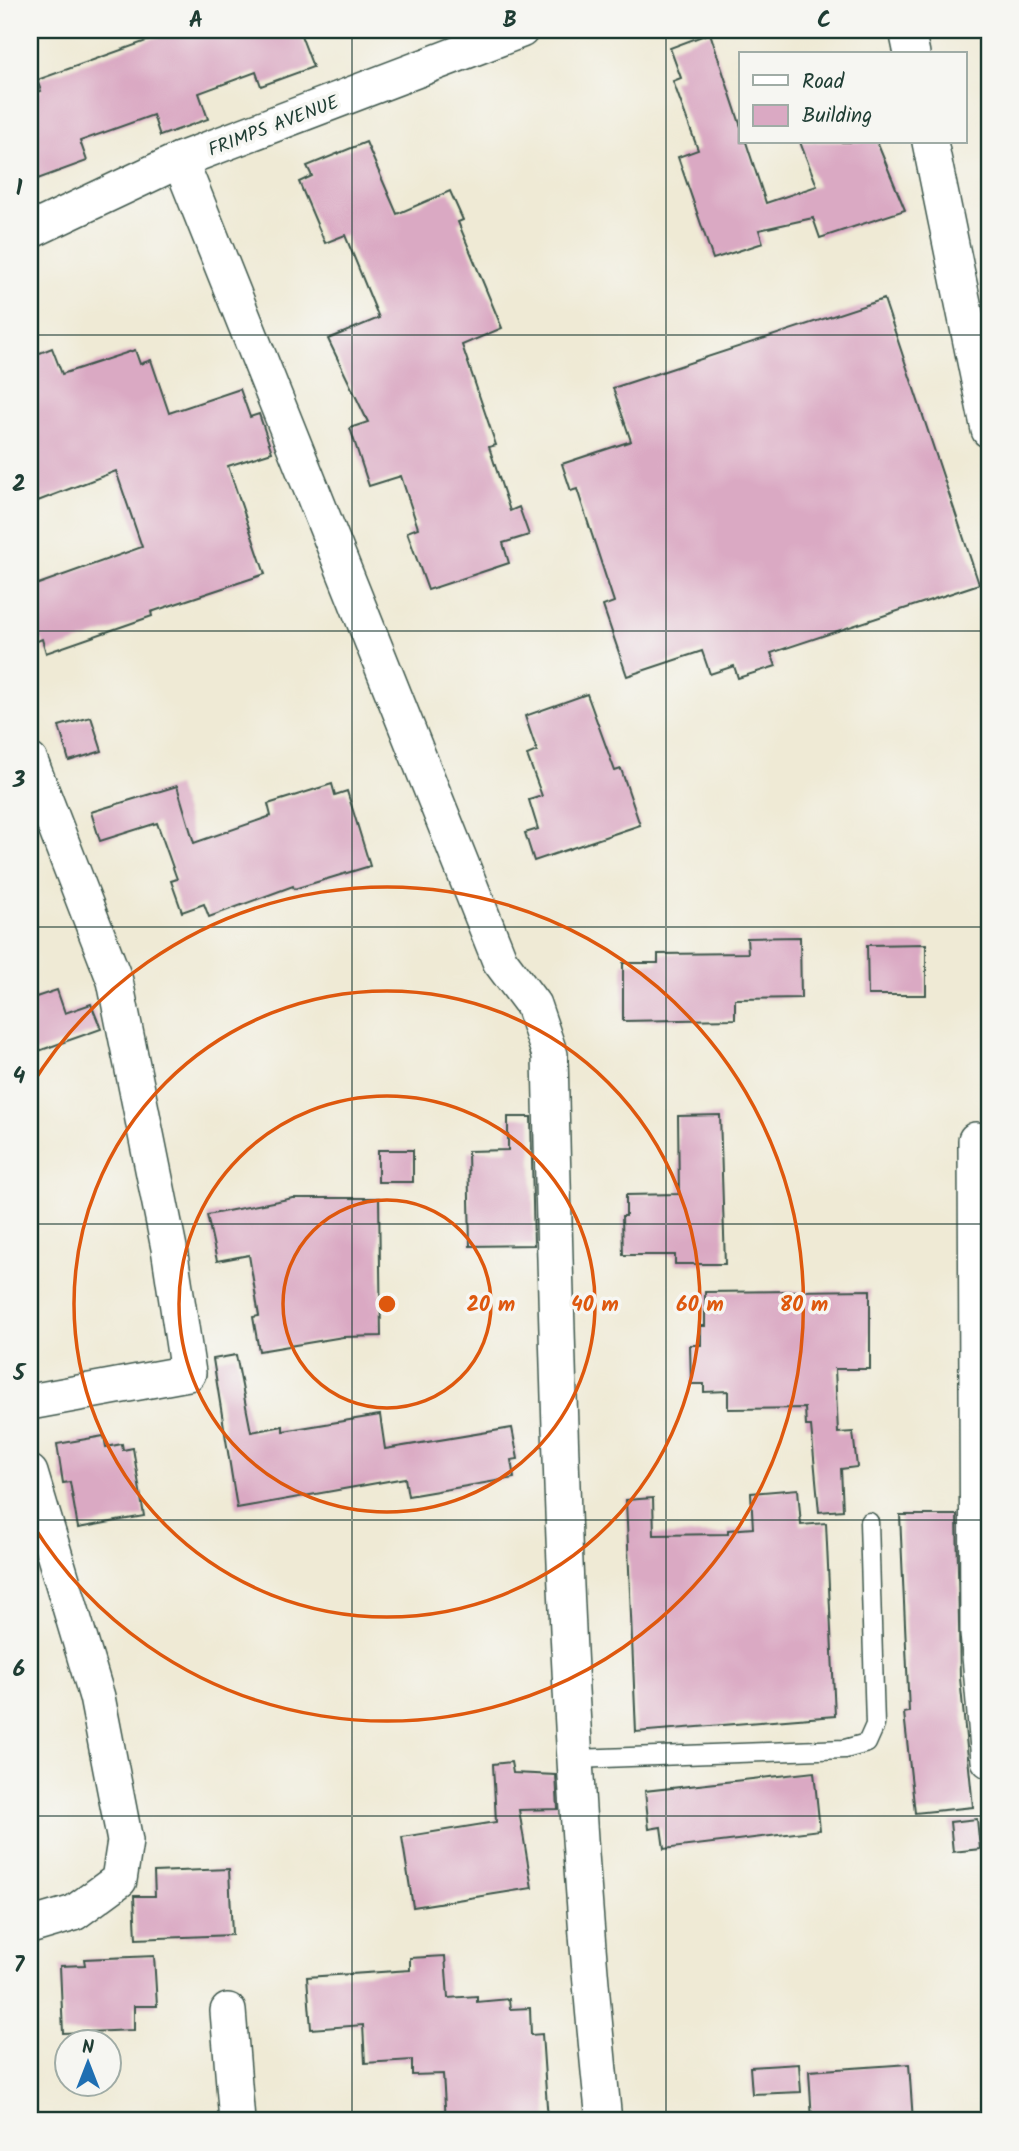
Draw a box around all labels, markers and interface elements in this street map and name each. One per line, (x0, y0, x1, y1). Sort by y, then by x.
text: A (189, 3, 203, 39)
text: B (503, 3, 517, 39)
text: C (817, 3, 831, 39)
legend (739, 52, 967, 144)
text: Road (802, 66, 845, 99)
street label: FRIMPS AVENUE (204, 88, 344, 166)
text: Building (802, 100, 872, 133)
text: 1 (16, 171, 23, 207)
text: 2 (12, 467, 26, 503)
text: 3 (12, 763, 26, 799)
text: 4 (13, 1059, 26, 1095)
text: 20 m (467, 1289, 515, 1322)
text: 40 m (571, 1289, 619, 1322)
text: 60 m (676, 1289, 724, 1322)
text: 80 m (780, 1289, 828, 1322)
centre of rings (375, 1292, 399, 1316)
text: 5 (12, 1356, 27, 1392)
text: 6 (13, 1652, 25, 1688)
text: 7 (14, 1948, 26, 1984)
north arrow (52, 2028, 122, 2098)
text: N (82, 2033, 94, 2063)

